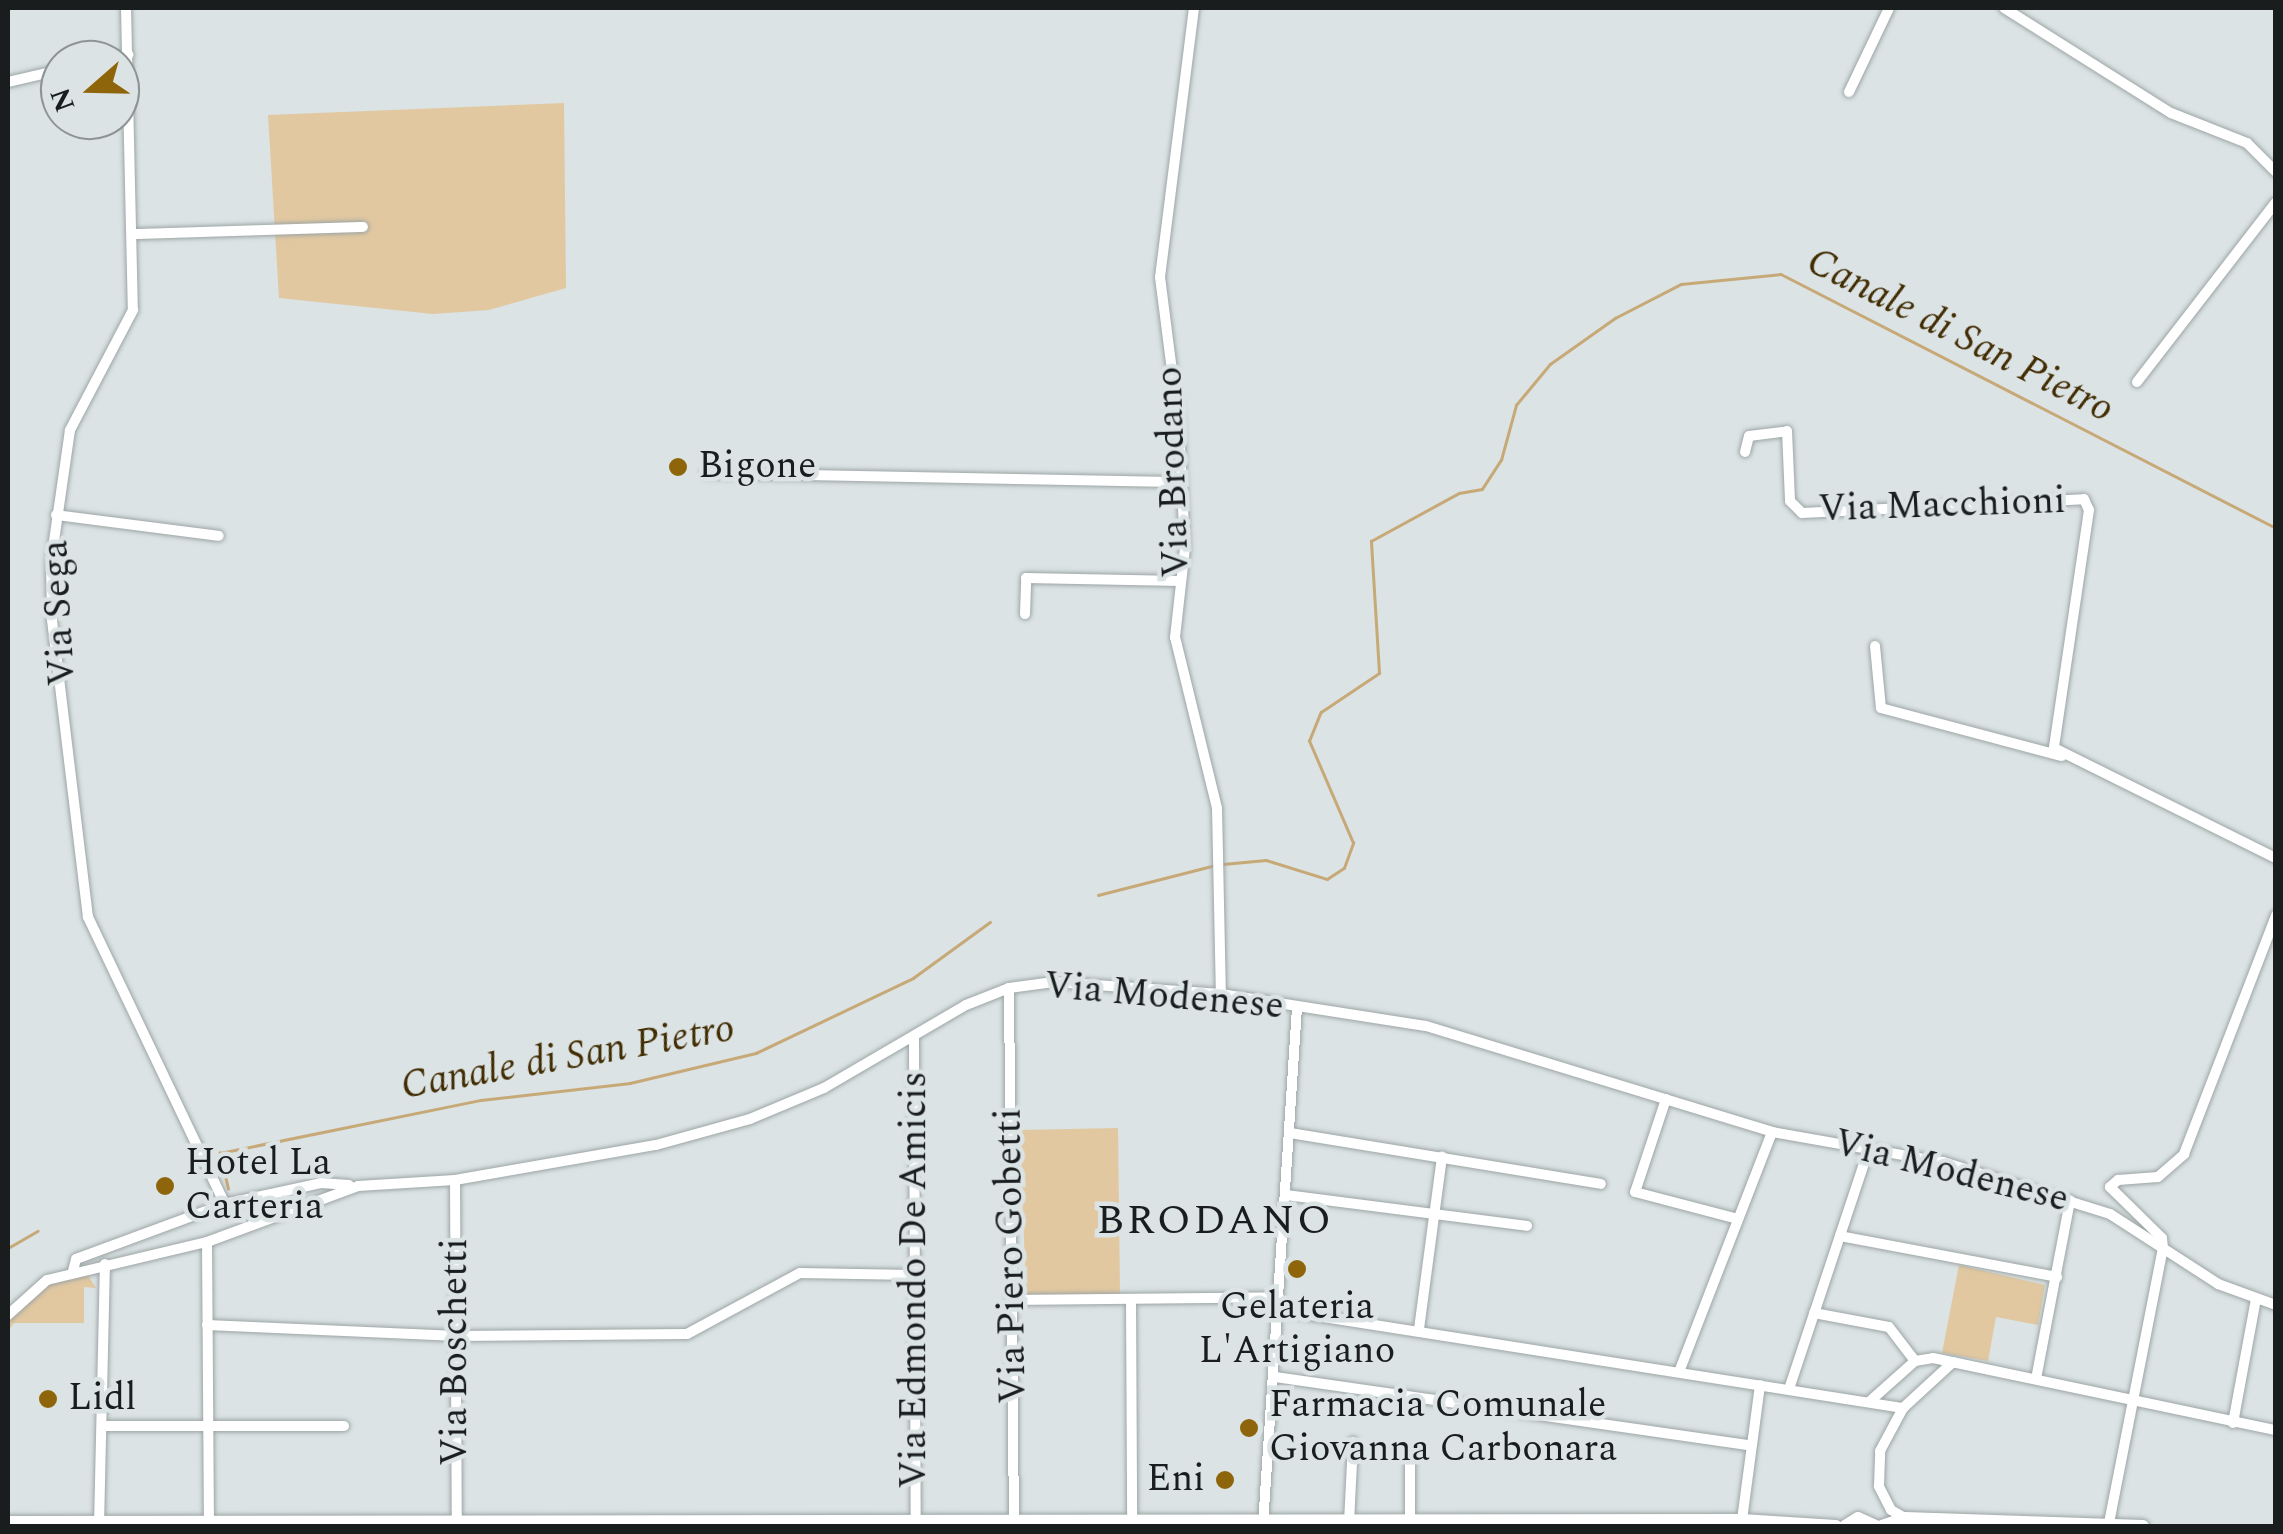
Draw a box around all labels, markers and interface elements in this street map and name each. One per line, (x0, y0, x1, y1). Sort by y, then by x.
north arrow (40, 40, 140, 140)
text: N (39, 82, 87, 118)
water label: Canale di San Pietro (1799, 238, 2121, 434)
street label: Via Brodano (1148, 366, 1200, 578)
place label: Bigone (698, 444, 816, 490)
marker: Bigone (667, 456, 689, 478)
street label: Via Macchioni (1817, 479, 2067, 533)
street label: Via Sega (33, 539, 87, 687)
street label: Via Modenese (1042, 964, 1286, 1030)
water label: Canale di San Pietro (397, 1005, 739, 1111)
street label: Via Edmondo De Amicis (892, 1071, 938, 1489)
street label: Via Piero Gobetti (987, 1108, 1037, 1404)
street label: Via Modenese (1829, 1121, 2073, 1223)
place label: Hotel La Carteria (185, 1141, 331, 1230)
marker: Hotel La Carteria (154, 1175, 176, 1197)
district label: BRODANO (1096, 1196, 1334, 1246)
street label: Via Boschetti (433, 1238, 479, 1466)
marker: Gelateria L'Artigiano (1286, 1258, 1308, 1280)
place label: Gelateria L'Artigiano (1199, 1285, 1395, 1375)
place label: Lidl (68, 1376, 136, 1422)
place label: Farmacia Comunale Giovanna Carbonara (1269, 1383, 1617, 1472)
marker: Lidl (37, 1388, 59, 1410)
marker: Farmacia Comunale Giovanna Carbonara (1238, 1417, 1260, 1439)
place label: Eni (1146, 1457, 1205, 1503)
marker: Eni (1214, 1469, 1236, 1491)

